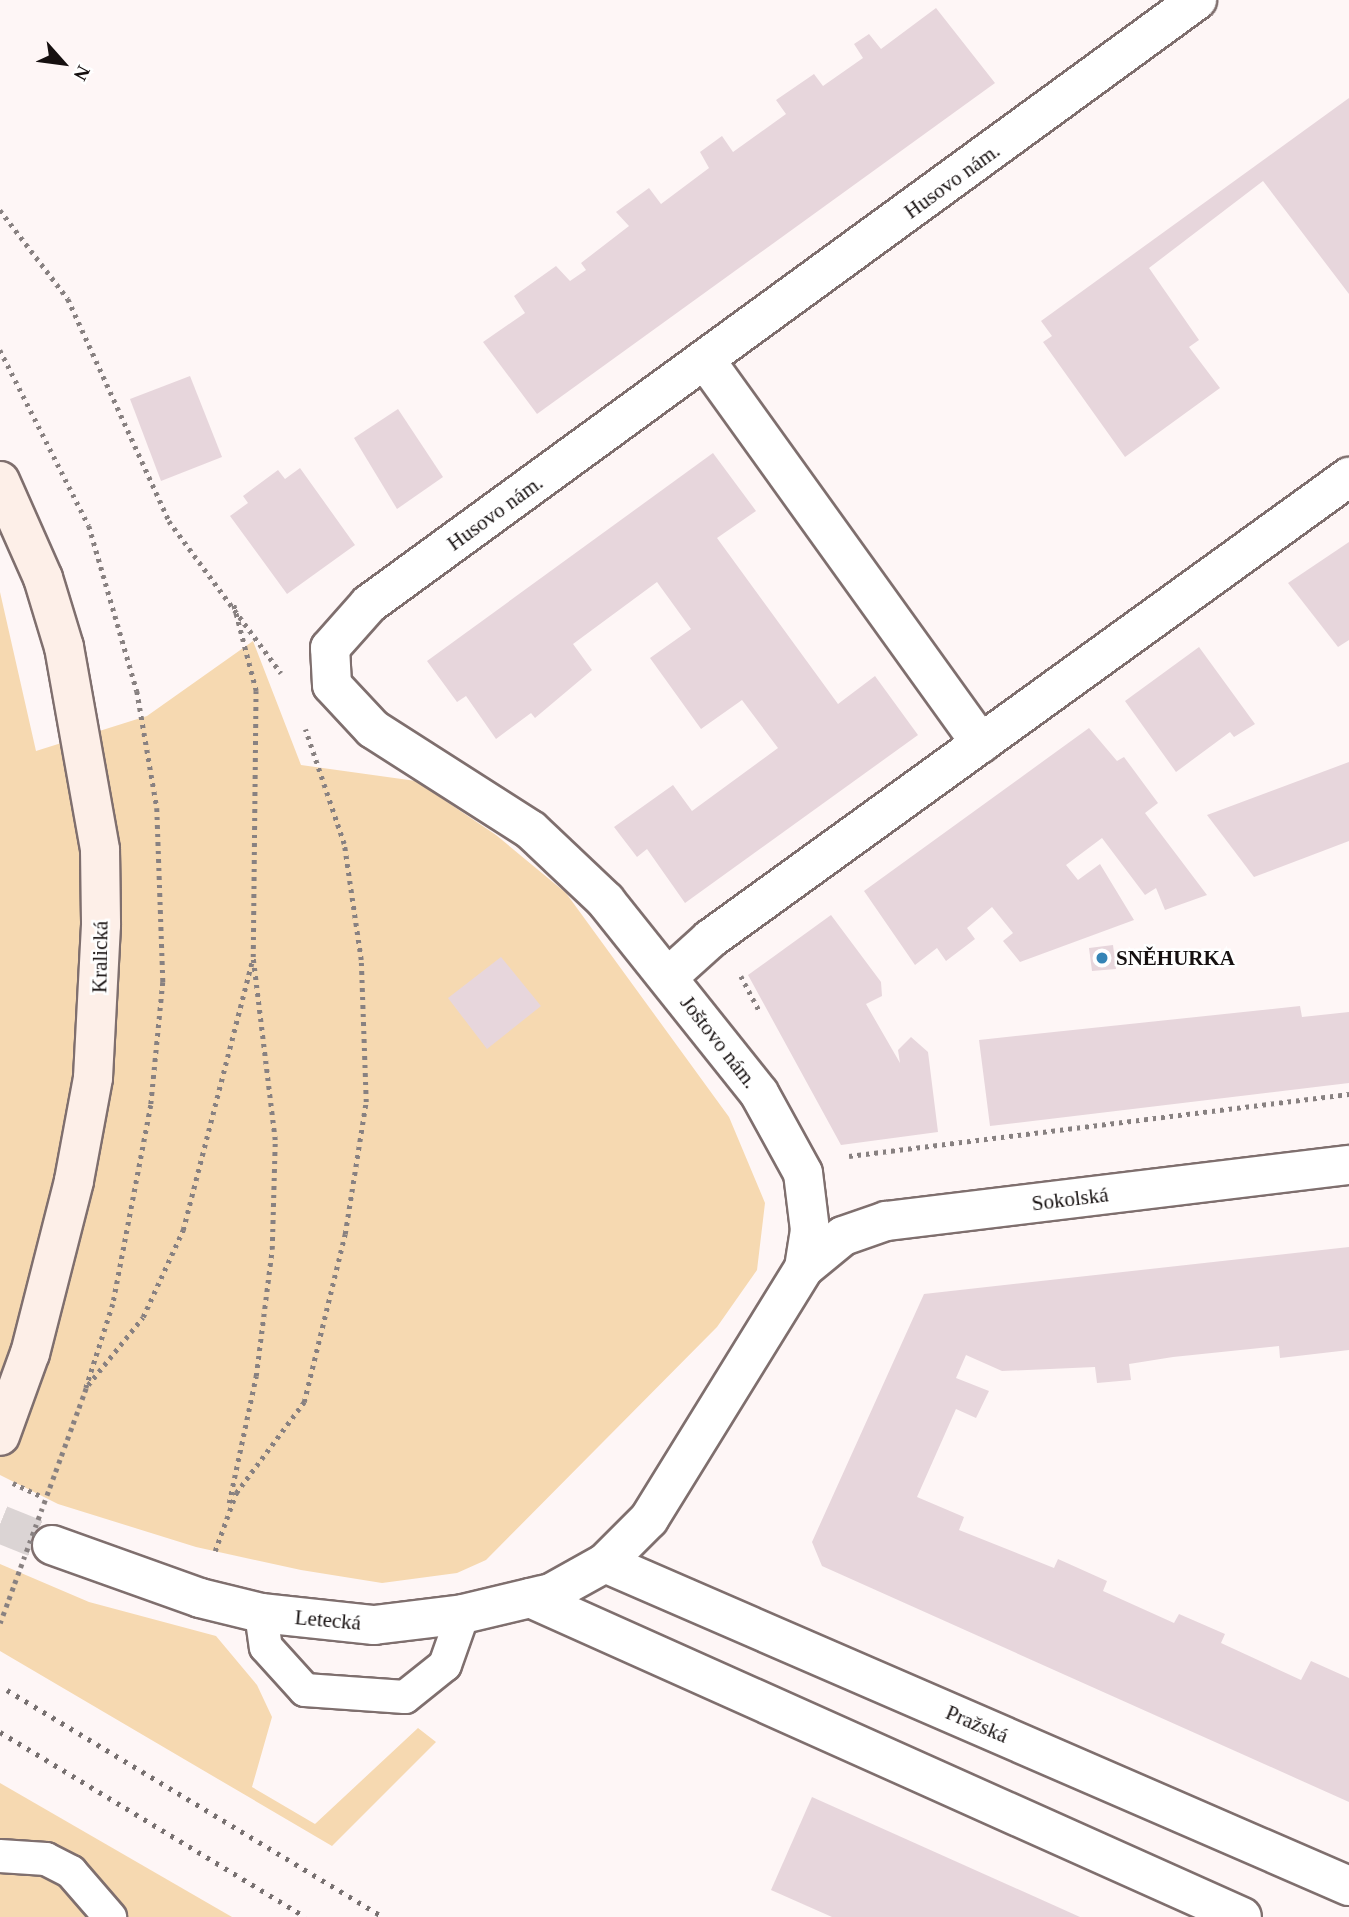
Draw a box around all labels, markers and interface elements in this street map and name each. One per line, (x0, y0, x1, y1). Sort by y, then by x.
north arrow (28, 28, 98, 98)
text: N (69, 62, 94, 84)
street label: Husovo nám. (899, 138, 1005, 224)
street label: Husovo nám. (442, 470, 548, 556)
street label: Kralická (87, 921, 113, 993)
place label: SNĚHURKA (1116, 945, 1235, 971)
marker: SNĚHURKA (1094, 950, 1110, 966)
street label: Joštovo nám. (675, 991, 763, 1093)
street label: Sokolská (1030, 1182, 1110, 1216)
street label: Letecká (294, 1605, 362, 1635)
street label: Pražská (942, 1700, 1012, 1748)

